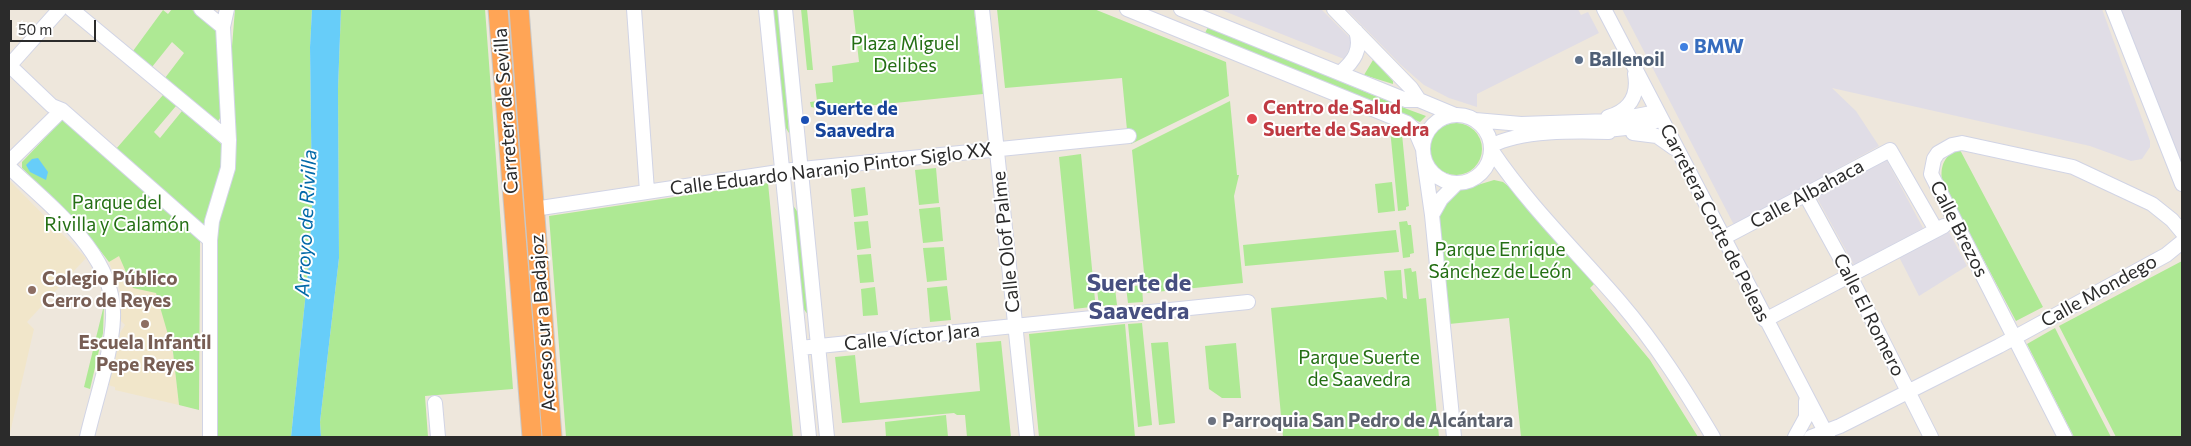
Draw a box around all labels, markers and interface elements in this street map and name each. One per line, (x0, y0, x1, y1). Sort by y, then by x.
scale bar (12, 10, 99, 42)
text: 50 m (18, 20, 52, 38)
street label: Carretera de Sevilla (489, 27, 523, 195)
park label: Plaza Miguel Delibes (851, 33, 959, 77)
place label: BMW (1694, 36, 1744, 58)
marker: BMW (1678, 41, 1690, 53)
place label: Ballenoil (1589, 49, 1665, 71)
marker: Ballenoil (1573, 54, 1585, 66)
place label: Centro de Salud Suerte de Saavedra (1263, 97, 1429, 141)
place label: Suerte de Saavedra (815, 98, 898, 142)
marker: Centro de Salud Suerte de Saavedra (1245, 112, 1259, 126)
marker: Suerte de Saavedra (799, 114, 811, 126)
street label: Carretera Corte de Peleas (1655, 120, 1775, 326)
street label: Calle Eduardo Naranjo Pintor Siglo XX (669, 138, 993, 200)
water label: Arroyo de Rivilla (290, 149, 322, 297)
street label: Calle Albahaca (1746, 154, 1868, 234)
street label: Calle Olof Palme (987, 170, 1025, 314)
street label: Calle Brezos (1925, 177, 1993, 281)
park label: Parque del Rivilla y Calamón (44, 192, 190, 236)
street label: Acceso sur a Badajoz (525, 233, 561, 413)
park label: Parque Enrique Sánchez de León (1428, 239, 1572, 283)
street label: Calle El Romero (1828, 250, 1910, 380)
street label: Calle Mondego (2037, 250, 2161, 332)
place label: Colegio Público Cerro de Reyes (42, 268, 178, 312)
district label: Suerte de Saavedra (1087, 269, 1191, 325)
marker: Colegio Público Cerro de Reyes (26, 284, 38, 296)
marker: Escuela Infantil Pepe Reyes (139, 318, 151, 330)
street label: Calle Víctor Jara (843, 319, 981, 355)
place label: Escuela Infantil Pepe Reyes (79, 332, 211, 376)
park label: Parque Suerte de Saavedra (1298, 347, 1420, 391)
place label: Parroquia San Pedro de Alcántara (1222, 410, 1513, 432)
marker: Parroquia San Pedro de Alcántara (1206, 415, 1218, 427)

